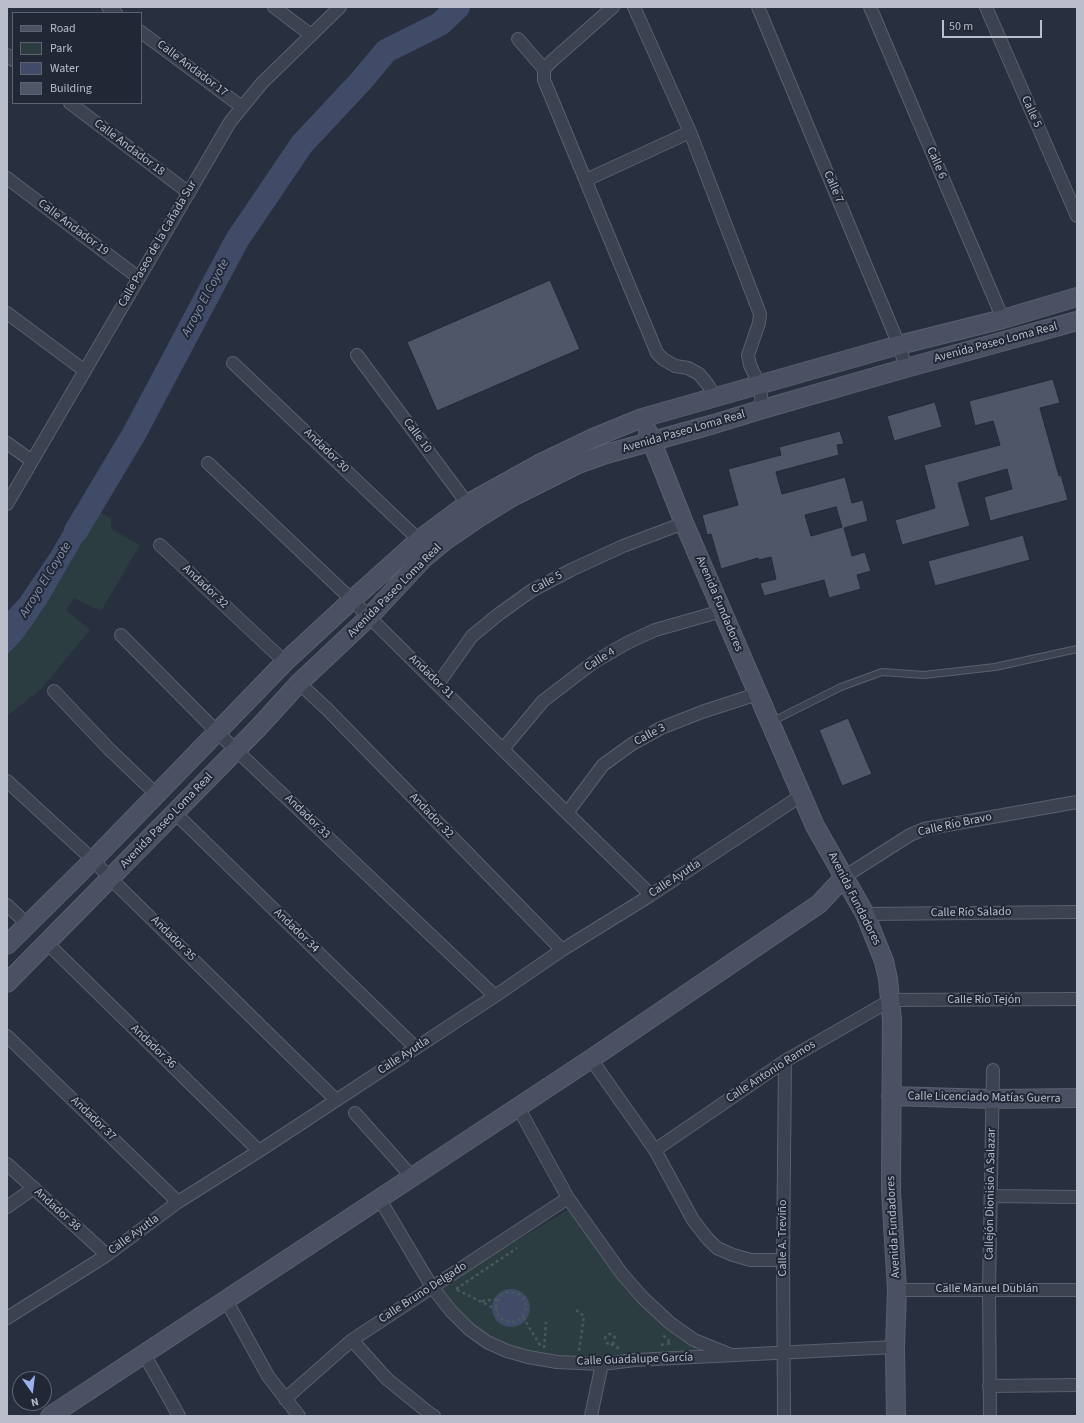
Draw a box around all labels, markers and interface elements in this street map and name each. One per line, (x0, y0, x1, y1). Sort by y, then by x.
legend (12, 12, 142, 104)
scale bar (944, 12, 1044, 38)
text: 50 m (949, 18, 973, 35)
text: Road (50, 20, 76, 37)
street label: Calle Andador 17 (154, 38, 230, 100)
text: Park (50, 40, 72, 57)
text: Water (50, 60, 79, 77)
text: Building (50, 80, 92, 97)
street label: Calle 5 (1018, 94, 1044, 130)
street label: Calle Andador 18 (91, 117, 167, 179)
street label: Calle 6 (923, 145, 949, 181)
street label: Calle 7 (820, 169, 846, 205)
street label: Calle Paseo de la Cañada Sur (116, 178, 200, 310)
street label: Calle Andador 19 (35, 197, 111, 259)
water label: Arroyo El Coyote (179, 256, 233, 340)
street label: Avenida Paseo Loma Real (933, 320, 1059, 366)
street label: Avenida Paseo Loma Real (621, 408, 747, 456)
street label: Calle 10 (400, 416, 434, 456)
street label: Andador 30 (300, 426, 352, 476)
water label: Arroyo El Coyote (17, 539, 75, 621)
street label: Avenida Paseo Loma Real (345, 541, 445, 641)
street label: Avenida Fundadores (692, 554, 746, 654)
street label: Andador 32 (179, 562, 231, 612)
street label: Calle 5 (529, 569, 565, 597)
street label: Calle 4 (582, 645, 618, 675)
street label: Andador 31 (405, 652, 457, 702)
street label: Calle 3 (632, 721, 668, 749)
street label: Avenida Paseo Loma Real (118, 770, 216, 872)
street label: Andador 32 (406, 790, 456, 842)
street label: Andador 33 (281, 792, 333, 842)
street label: Calle Río Bravo (917, 810, 993, 840)
street label: Avenida Fundadores (824, 850, 884, 948)
street label: Calle Ayutla (646, 857, 704, 901)
street label: Calle Río Salado (930, 905, 1012, 921)
street label: Andador 34 (270, 906, 322, 956)
street label: Andador 35 (148, 914, 198, 964)
street label: Calle Río Tejón (947, 993, 1021, 1007)
street label: Andador 36 (127, 1022, 179, 1072)
street label: Calle Ayutla (375, 1034, 433, 1078)
street label: Calle Antonio Ramos (724, 1038, 818, 1106)
street label: Calle Licenciado Matías Guerra (907, 1089, 1061, 1107)
street label: Andador 37 (67, 1094, 119, 1144)
street label: Callejón Dionisio A Salazar (983, 1128, 999, 1260)
street label: Avenida Fundadores (884, 1176, 904, 1278)
street label: Andador 38 (31, 1185, 83, 1235)
street label: Calle A. Treviño (776, 1200, 790, 1276)
street label: Calle Ayutla (106, 1212, 162, 1258)
street label: Calle Bruno Delgado (376, 1259, 470, 1327)
street label: Calle Manuel Dublán (936, 1282, 1038, 1296)
street label: Calle Guadalupe García (576, 1351, 694, 1369)
north arrow (12, 1371, 52, 1411)
text: N (29, 1394, 40, 1410)

